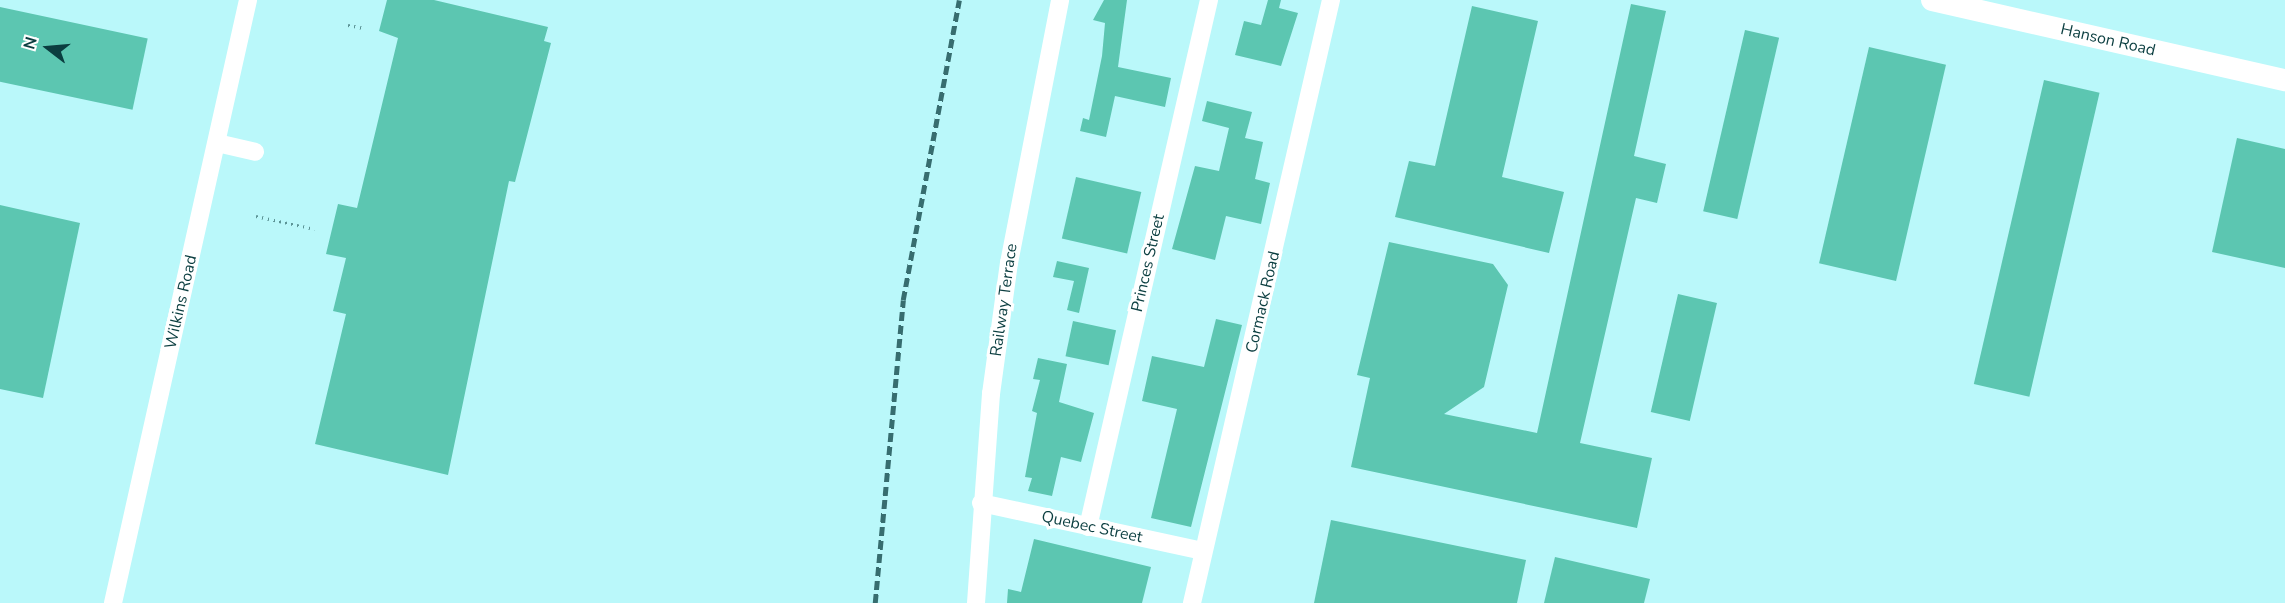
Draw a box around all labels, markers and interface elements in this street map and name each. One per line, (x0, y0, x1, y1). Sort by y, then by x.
north arrow (18, 18, 78, 78)
street label: Hanson Road (2059, 20, 2157, 60)
text: N (18, 34, 43, 52)
street label: Princes Street (1127, 212, 1169, 314)
street label: Railway Terrace (987, 242, 1021, 358)
street label: Cormack Road (1242, 249, 1284, 355)
street label: Wilkins Road (161, 253, 201, 351)
street label: Quebec Street (1040, 507, 1144, 547)

